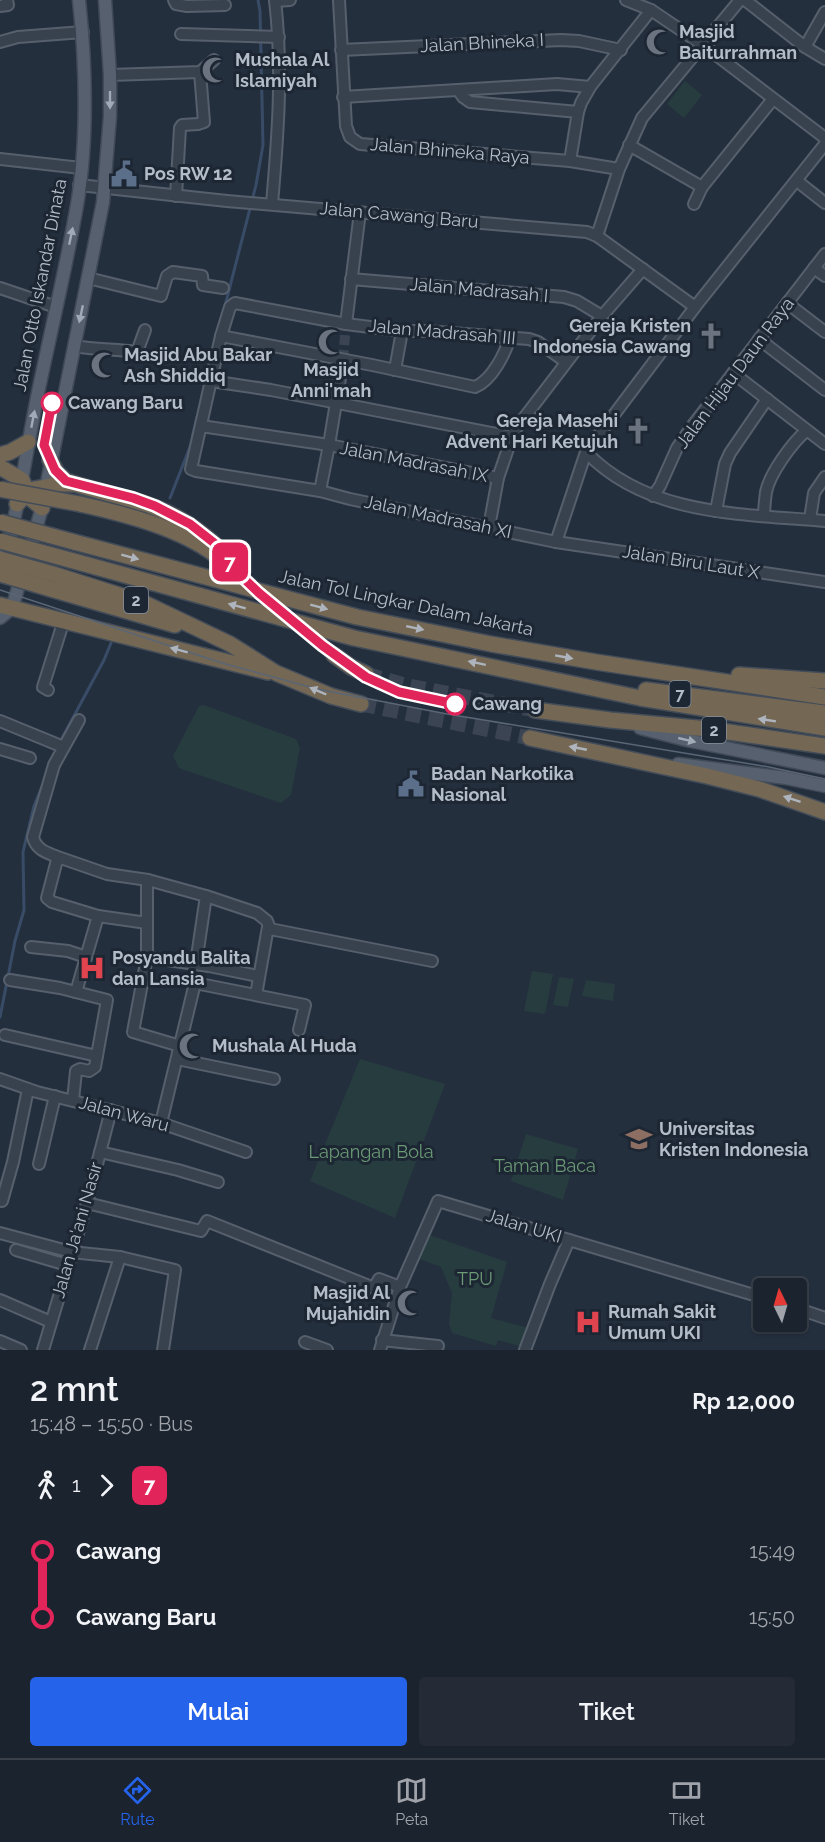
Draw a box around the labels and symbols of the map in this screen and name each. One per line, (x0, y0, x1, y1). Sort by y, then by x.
place label: Masjid Baiturrahman (679, 21, 797, 63)
mosque icon: Masjid Baiturrahman (644, 27, 674, 57)
street label: Jalan Bhineka I (420, 29, 544, 56)
place label: Mushala Al Islamiyah (235, 49, 330, 91)
mosque icon: Mushala Al Islamiyah (200, 55, 230, 85)
one-way arrow (105, 91, 115, 110)
street label: Jalan Bhineka Raya (369, 133, 531, 168)
public building icon: Pos RW 12 (109, 159, 139, 189)
place label: Pos RW 12 (144, 163, 232, 184)
street label: Jalan Otto Iskandar Dinata (9, 177, 70, 393)
street label: Jalan Cawang Baru (319, 197, 479, 232)
one-way arrow (66, 227, 76, 245)
street label: Jalan Madrasah I (409, 273, 549, 306)
street label: Jalan Hijau Daun Raya (671, 293, 798, 452)
one-way arrow (76, 305, 85, 324)
street label: Jalan Madrasah III (367, 315, 517, 348)
place label: Gereja Kristen Indonesia Cawang (533, 315, 691, 357)
church icon: Gereja Kristen Indonesia Cawang (696, 321, 726, 351)
mosque icon: Masjid Anni'mah (316, 327, 346, 357)
place label: Masjid Abu Bakar Ash Shiddiq (124, 344, 272, 386)
mosque icon: Masjid Abu Bakar Ash Shiddiq (89, 350, 119, 380)
place label: Masjid Anni'mah (291, 359, 371, 401)
marker: Cawang Baru (41, 392, 63, 414)
place label: Cawang Baru (68, 392, 183, 413)
one-way arrow (29, 409, 38, 428)
place label: Gereja Masehi Advent Hari Ketujuh (446, 410, 618, 452)
church icon: Gereja Masehi Advent Hari Ketujuh (623, 416, 653, 446)
street label: Jalan Madrasah IX (338, 437, 490, 486)
street label: Jalan Madrasah XI (362, 491, 514, 542)
street label: Jalan Biru Laut X (621, 540, 762, 583)
line badge: 7 (210, 542, 250, 582)
one-way arrow (121, 553, 139, 563)
street label: Jalan Tol Lingkar Dalam Jakarta (277, 565, 535, 640)
road number: 2 (124, 587, 148, 613)
one-way arrow (228, 601, 246, 610)
one-way arrow (310, 602, 328, 612)
one-way arrow (405, 624, 424, 633)
one-way arrow (170, 644, 188, 654)
one-way arrow (555, 652, 574, 661)
one-way arrow (468, 658, 486, 668)
road number: 7 (670, 681, 690, 707)
one-way arrow (309, 686, 327, 695)
marker: Cawang (444, 693, 466, 715)
place label: Cawang (472, 693, 542, 714)
one-way arrow (758, 715, 777, 724)
road number: 2 (702, 717, 726, 743)
one-way arrow (678, 735, 696, 745)
one-way arrow (569, 742, 587, 752)
place label: Badan Narkotika Nasional (431, 763, 574, 805)
public building icon: Badan Narkotika Nasional (396, 769, 426, 799)
one-way arrow (783, 794, 801, 804)
place label: Posyandu Balita dan Lansia (112, 947, 251, 989)
hospital icon: Posyandu Balita dan Lansia (77, 953, 107, 983)
mosque icon: Mushala Al Huda (177, 1031, 207, 1061)
place label: Mushala Al Huda (212, 1035, 357, 1056)
street label: Jalan Waru (77, 1091, 171, 1136)
place label: Universitas Kristen Indonesia (659, 1118, 808, 1160)
school or university icon: Universitas Kristen Indonesia (624, 1124, 654, 1154)
park label: Lapangan Bola (308, 1141, 434, 1162)
park label: Taman Baca (494, 1155, 596, 1176)
street label: Jalan Ja'ani Nasir (47, 1159, 106, 1300)
street label: Jalan UKI (484, 1204, 564, 1247)
park label: TPU (457, 1268, 493, 1289)
north arrow (753, 1278, 807, 1332)
place label: Masjid Al Mujahidin (306, 1282, 390, 1324)
mosque icon: Masjid Al Mujahidin (395, 1288, 425, 1318)
place label: Rumah Sakit Umum UKI (608, 1301, 716, 1343)
hospital icon: Rumah Sakit Umum UKI (573, 1307, 603, 1337)

